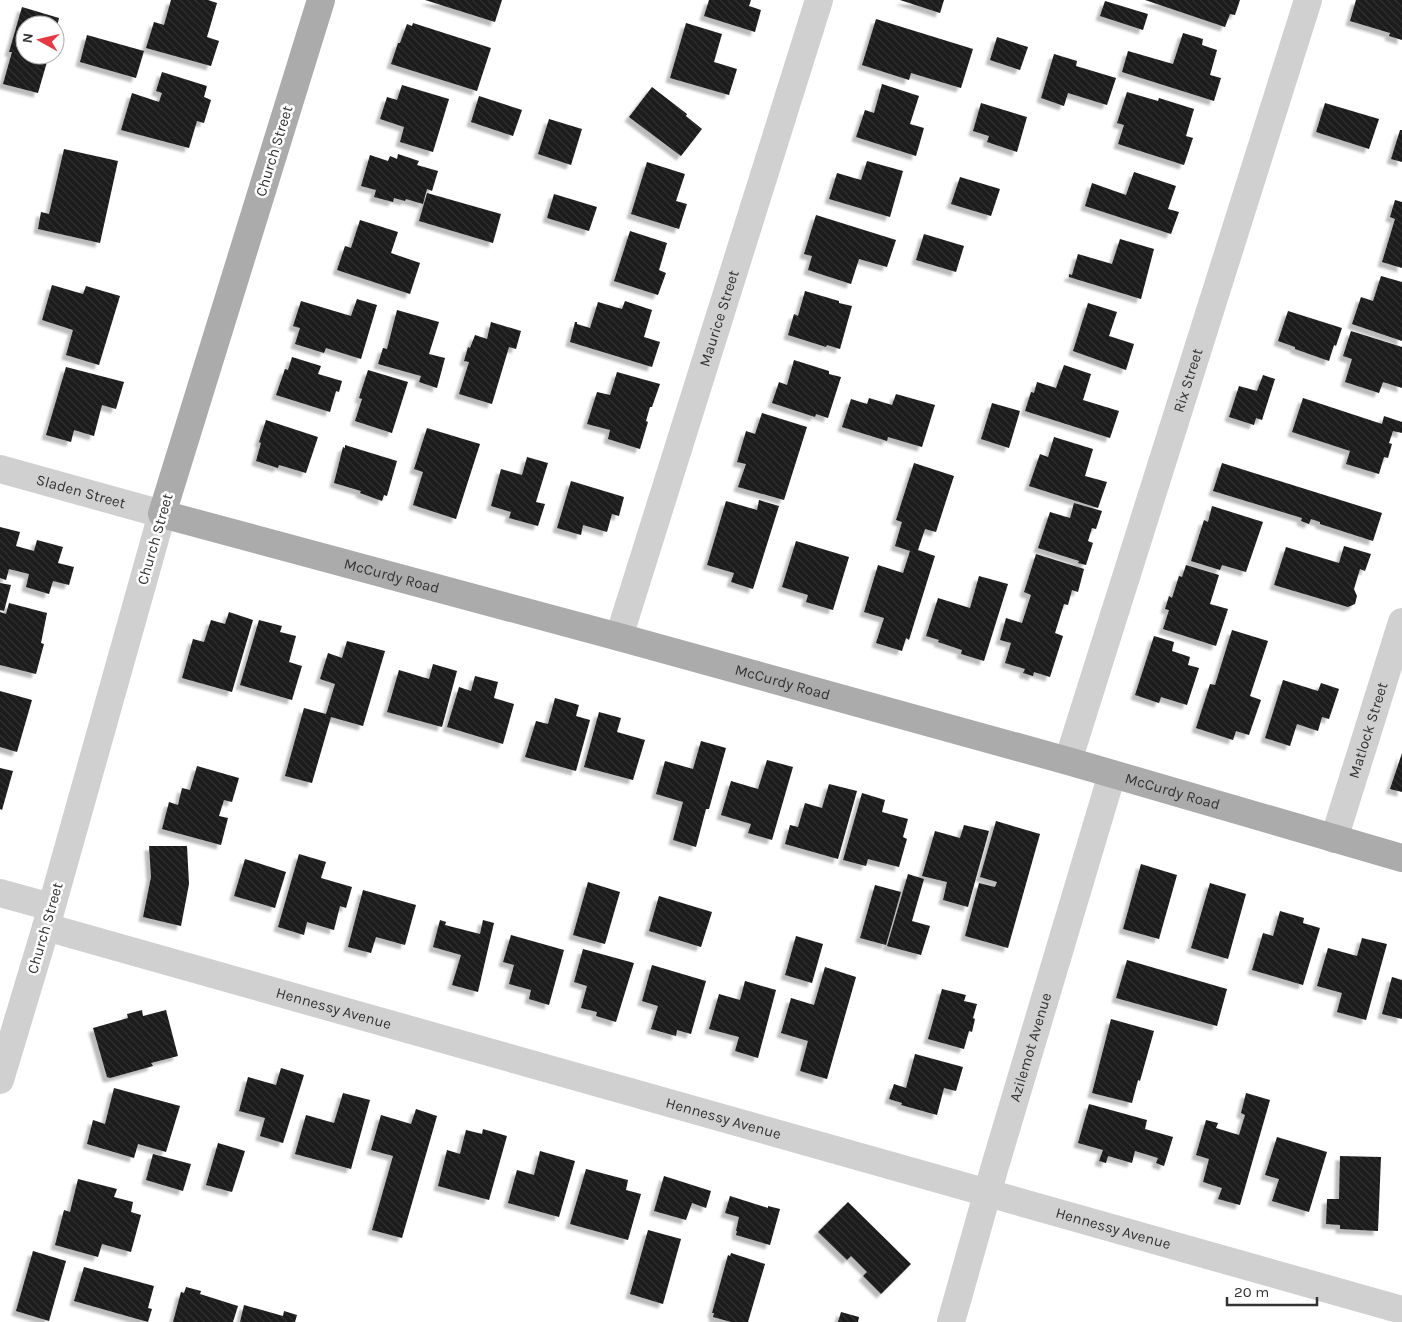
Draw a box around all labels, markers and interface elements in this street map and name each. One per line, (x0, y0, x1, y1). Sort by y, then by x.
north arrow (15, 15, 65, 65)
text: N (19, 32, 37, 44)
street label: Church Street (252, 103, 296, 199)
street label: Maurice Street (695, 267, 743, 369)
street label: Rix Street (1169, 346, 1207, 415)
street label: Sladen Street (34, 471, 128, 513)
street label: Church Street (133, 491, 177, 587)
street label: McCurdy Road (342, 554, 442, 597)
street label: McCurdy Road (733, 660, 832, 704)
street label: Matlock Street (1345, 679, 1392, 781)
street label: McCurdy Road (1123, 769, 1222, 814)
street label: Church Street (23, 880, 67, 976)
street label: Hennessy Avenue (274, 983, 393, 1033)
street label: Azilemot Avenue (1006, 991, 1055, 1104)
street label: Hennessy Avenue (664, 1094, 783, 1143)
street label: Hennessy Avenue (1054, 1204, 1173, 1253)
scale bar (1227, 1274, 1317, 1306)
text: 20 m (1234, 1283, 1269, 1301)

